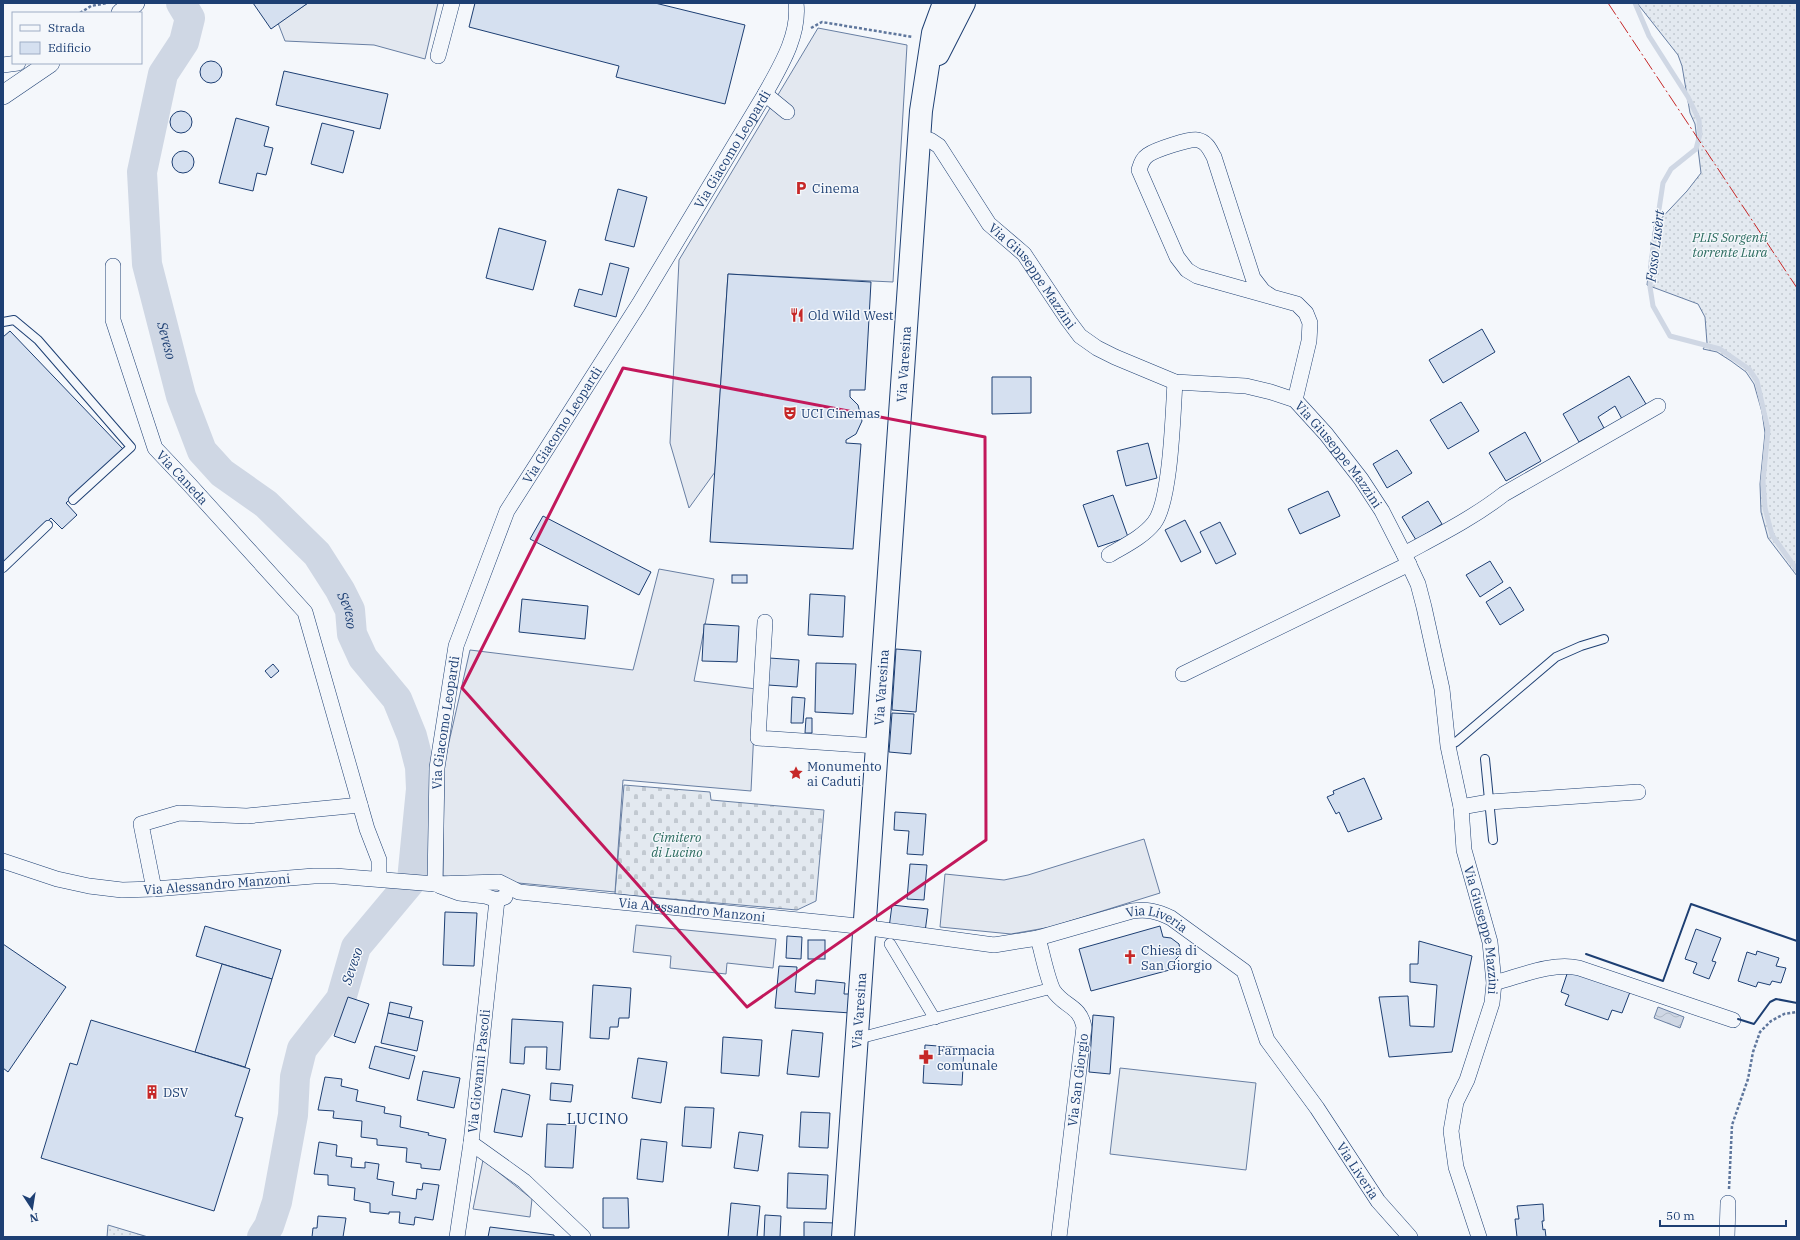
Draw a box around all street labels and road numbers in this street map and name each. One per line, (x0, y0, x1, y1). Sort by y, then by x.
street label: Via Giacomo Leopardi (690, 87, 774, 211)
street label: Via Giuseppe Mazzini (985, 219, 1080, 332)
street label: Via Varesina (892, 326, 915, 403)
street label: Via Giacomo Leopardi (519, 363, 605, 486)
street label: Via Giuseppe Mazzini (1291, 397, 1386, 511)
street label: Via Caneda (153, 447, 212, 508)
street label: Via Varesina (870, 649, 892, 726)
street label: Via Giacomo Leopardi (428, 655, 463, 790)
street label: Via Giuseppe Mazzini (1460, 864, 1503, 996)
street label: Via Alessandro Manzoni (143, 869, 291, 898)
street label: Via Alessandro Manzoni (618, 894, 766, 925)
street label: Via Liveria (1124, 902, 1191, 936)
street label: Via Varesina (848, 972, 870, 1049)
street label: Via Giovanni Pascoli (464, 1008, 494, 1134)
street label: Via San Giorgio (1064, 1032, 1092, 1128)
street label: Via Liveria (1333, 1139, 1383, 1202)

